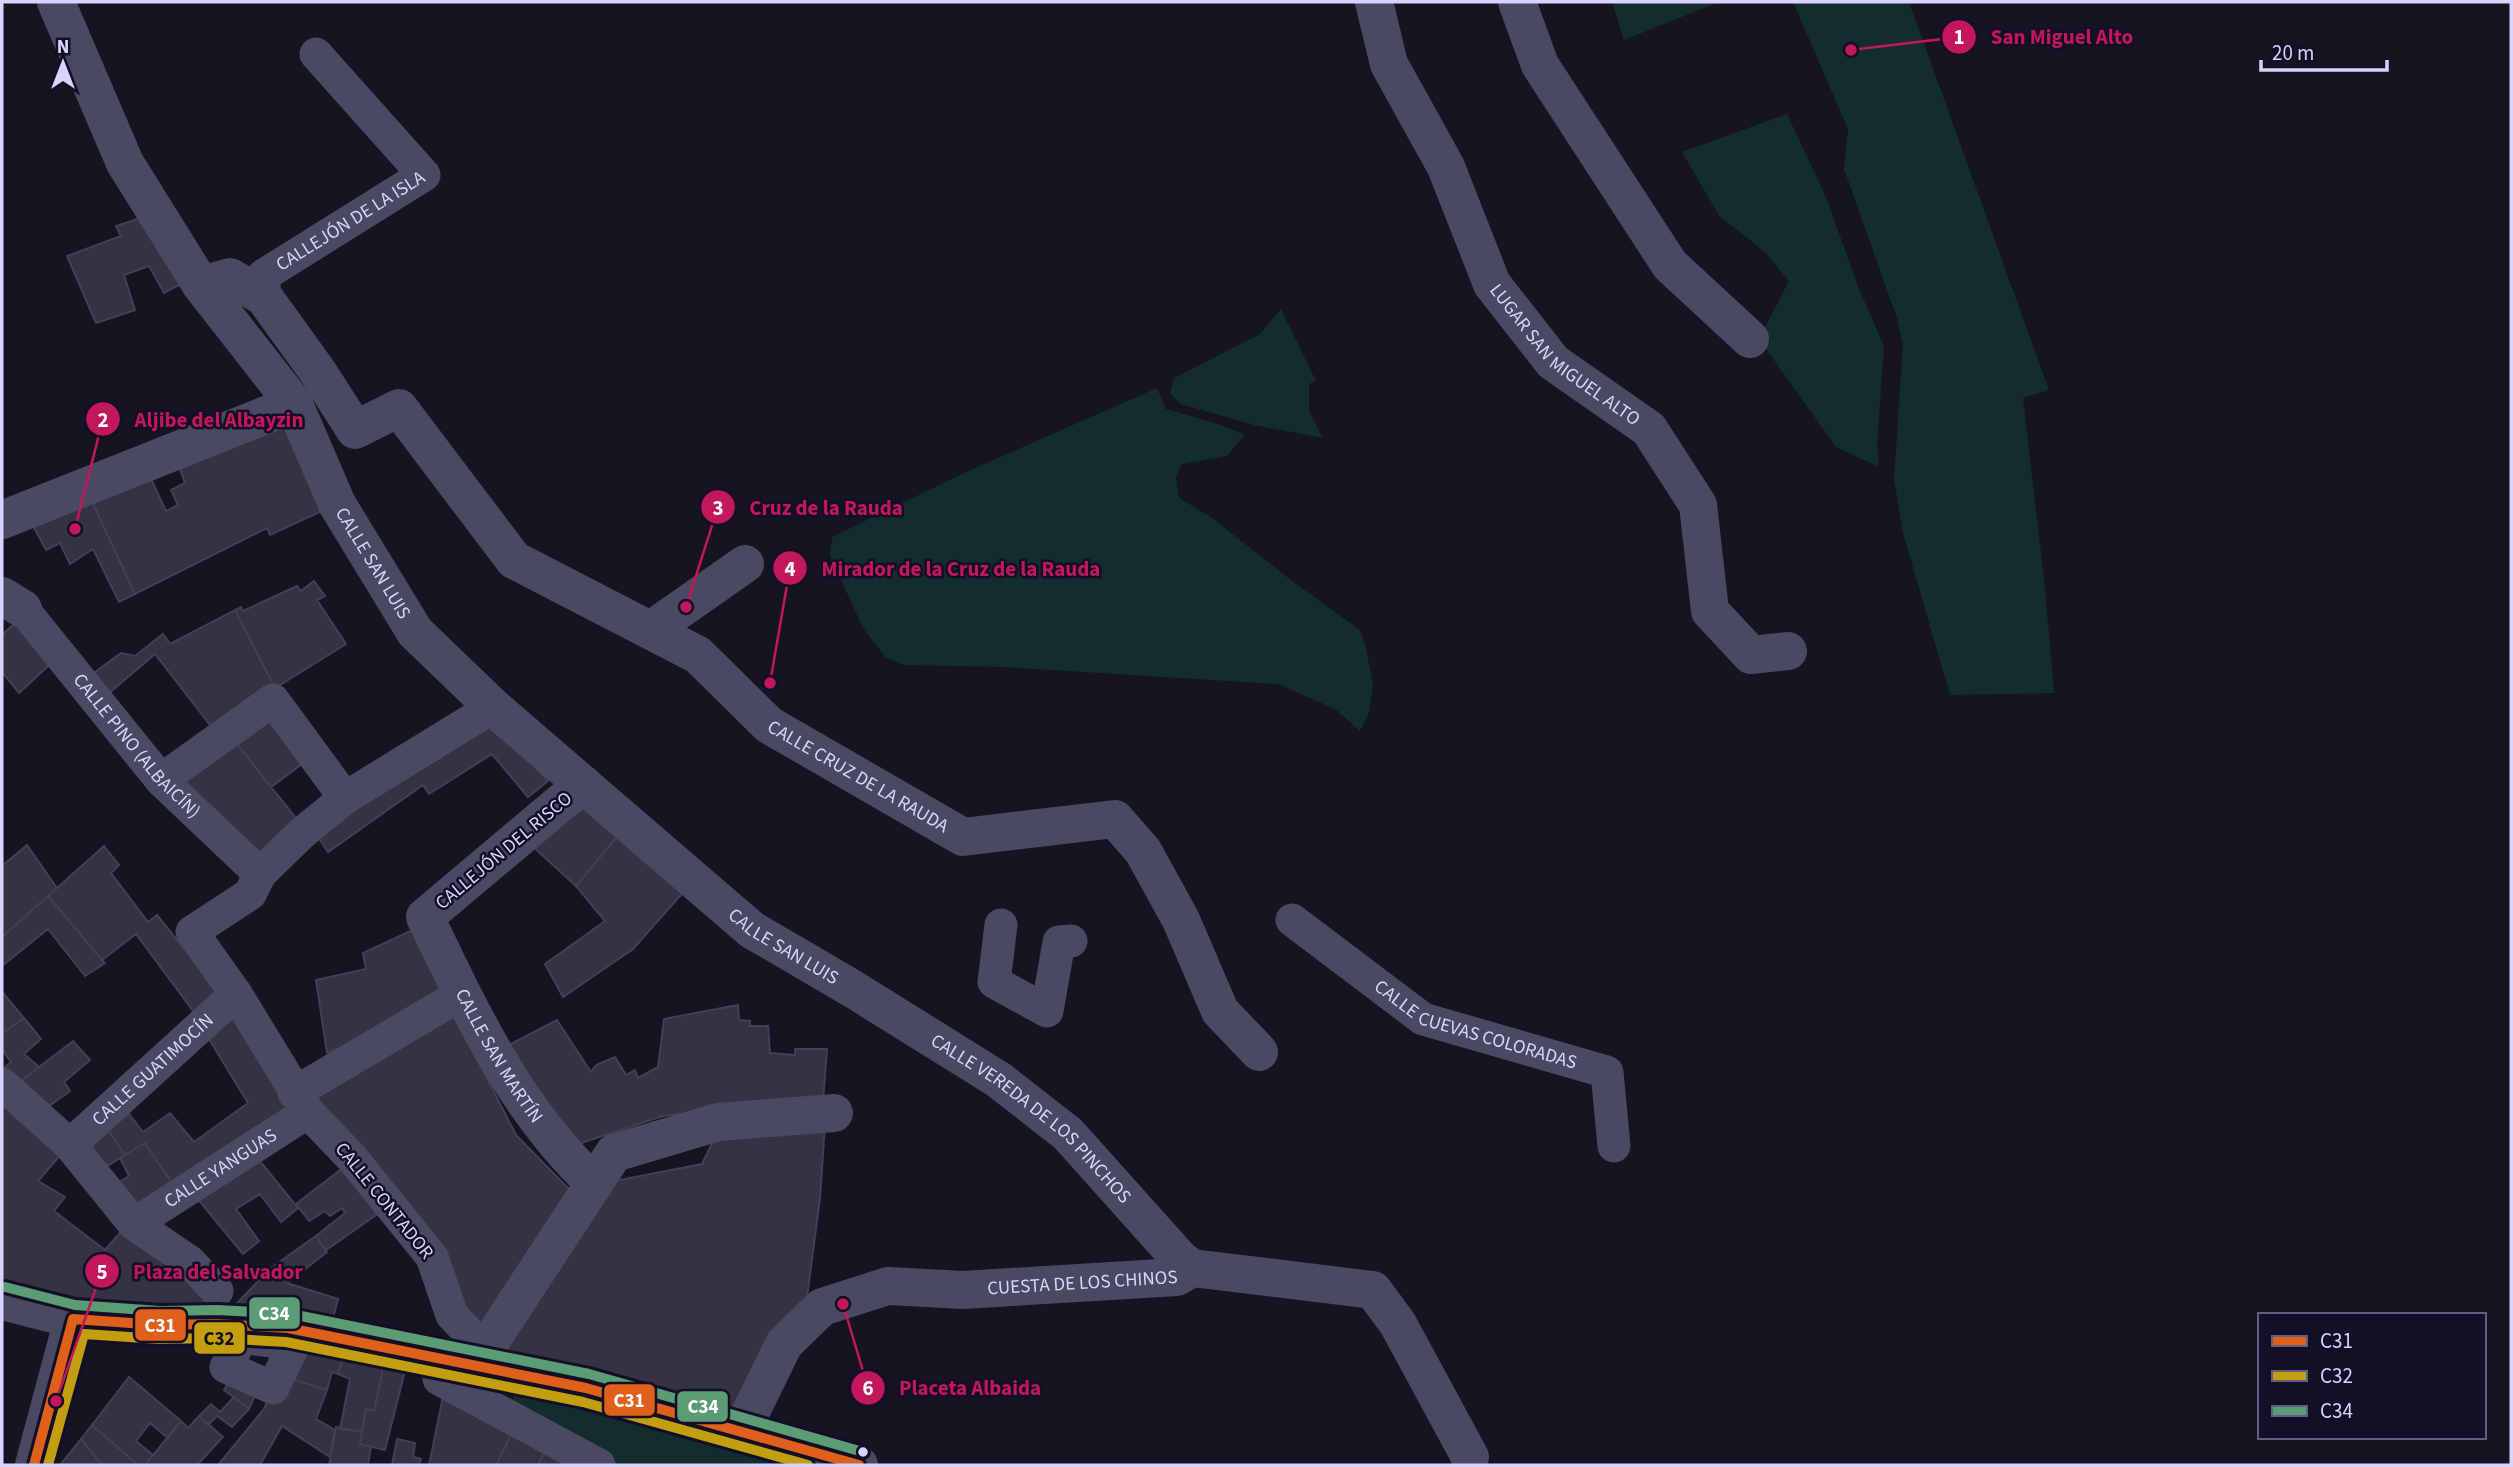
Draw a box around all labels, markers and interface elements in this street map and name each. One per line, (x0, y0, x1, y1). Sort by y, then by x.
callout: San Miguel Alto (1942, 16, 2147, 58)
text: 1 (1953, 22, 1965, 52)
text: San Miguel Alto (1991, 22, 2133, 52)
north arrow (28, 28, 98, 98)
scale bar (2261, 28, 2387, 72)
text: N (57, 34, 69, 61)
text: 20 m (2272, 38, 2314, 68)
street label: CALLEJÓN DE LA ISLA (271, 164, 431, 278)
street label: LUGAR SAN MIGUEL ALTO (1483, 278, 1646, 432)
callout: Aljibe del Albayzin (86, 398, 318, 440)
text: 2 (97, 405, 109, 435)
text: Aljibe del Albayzin (134, 405, 303, 435)
callout: Cruz de la Rauda (700, 486, 917, 528)
text: 3 (712, 493, 724, 523)
text: Cruz de la Rauda (749, 493, 903, 523)
street label: CALLE SAN LUIS (329, 502, 417, 624)
callout: Mirador de la Cruz de la Rauda (773, 547, 1115, 589)
text: 4 (784, 554, 796, 584)
text: Mirador de la Cruz de la Rauda (822, 554, 1100, 584)
street label: CALLE PINO (ALBAICÍN) (67, 668, 207, 824)
street label: CALLE CRUZ DE LA RAUDA (762, 713, 954, 840)
street label: CALLEJÓN DEL RISCO (430, 786, 578, 916)
street label: CALLE SAN LUIS (722, 902, 844, 991)
street label: CALLE CUEVAS COLORADAS (1369, 973, 1580, 1076)
street label: CALLE SAN MARTÍN (448, 984, 549, 1129)
street label: CALLE GUATIMOCÍN (86, 1007, 220, 1132)
street label: CALLE VEREDA DE LOS PINCHOS (926, 1027, 1137, 1209)
street label: CALLE YANGUAS (159, 1122, 282, 1215)
street label: CALLE CONTADOR (328, 1137, 440, 1265)
callout: Plaza del Salvador (84, 1250, 317, 1292)
text: 5 (96, 1257, 108, 1287)
text: Plaza del Salvador (133, 1257, 304, 1287)
street label: CUESTA DE LOS CHINOS (987, 1263, 1178, 1302)
line badge: C34 (248, 1296, 301, 1330)
text: C34 (258, 1301, 290, 1328)
line badge: C31 (134, 1308, 187, 1342)
text: C31 (144, 1313, 176, 1340)
legend (2258, 1313, 2485, 1439)
line badge: C32 (193, 1321, 246, 1355)
text: C32 (203, 1326, 235, 1353)
text: C31 (2320, 1326, 2353, 1356)
text: C32 (2320, 1361, 2353, 1391)
callout: Placeta Albaida (850, 1367, 1055, 1409)
text: 6 (862, 1373, 874, 1403)
text: Placeta Albaida (899, 1373, 1041, 1403)
line badge: C31 (603, 1383, 656, 1417)
text: C31 (613, 1388, 645, 1415)
line badge: C34 (676, 1390, 729, 1423)
text: C34 (687, 1394, 719, 1421)
text: C34 (2320, 1396, 2353, 1426)
unlabelled marker (856, 1445, 870, 1459)

